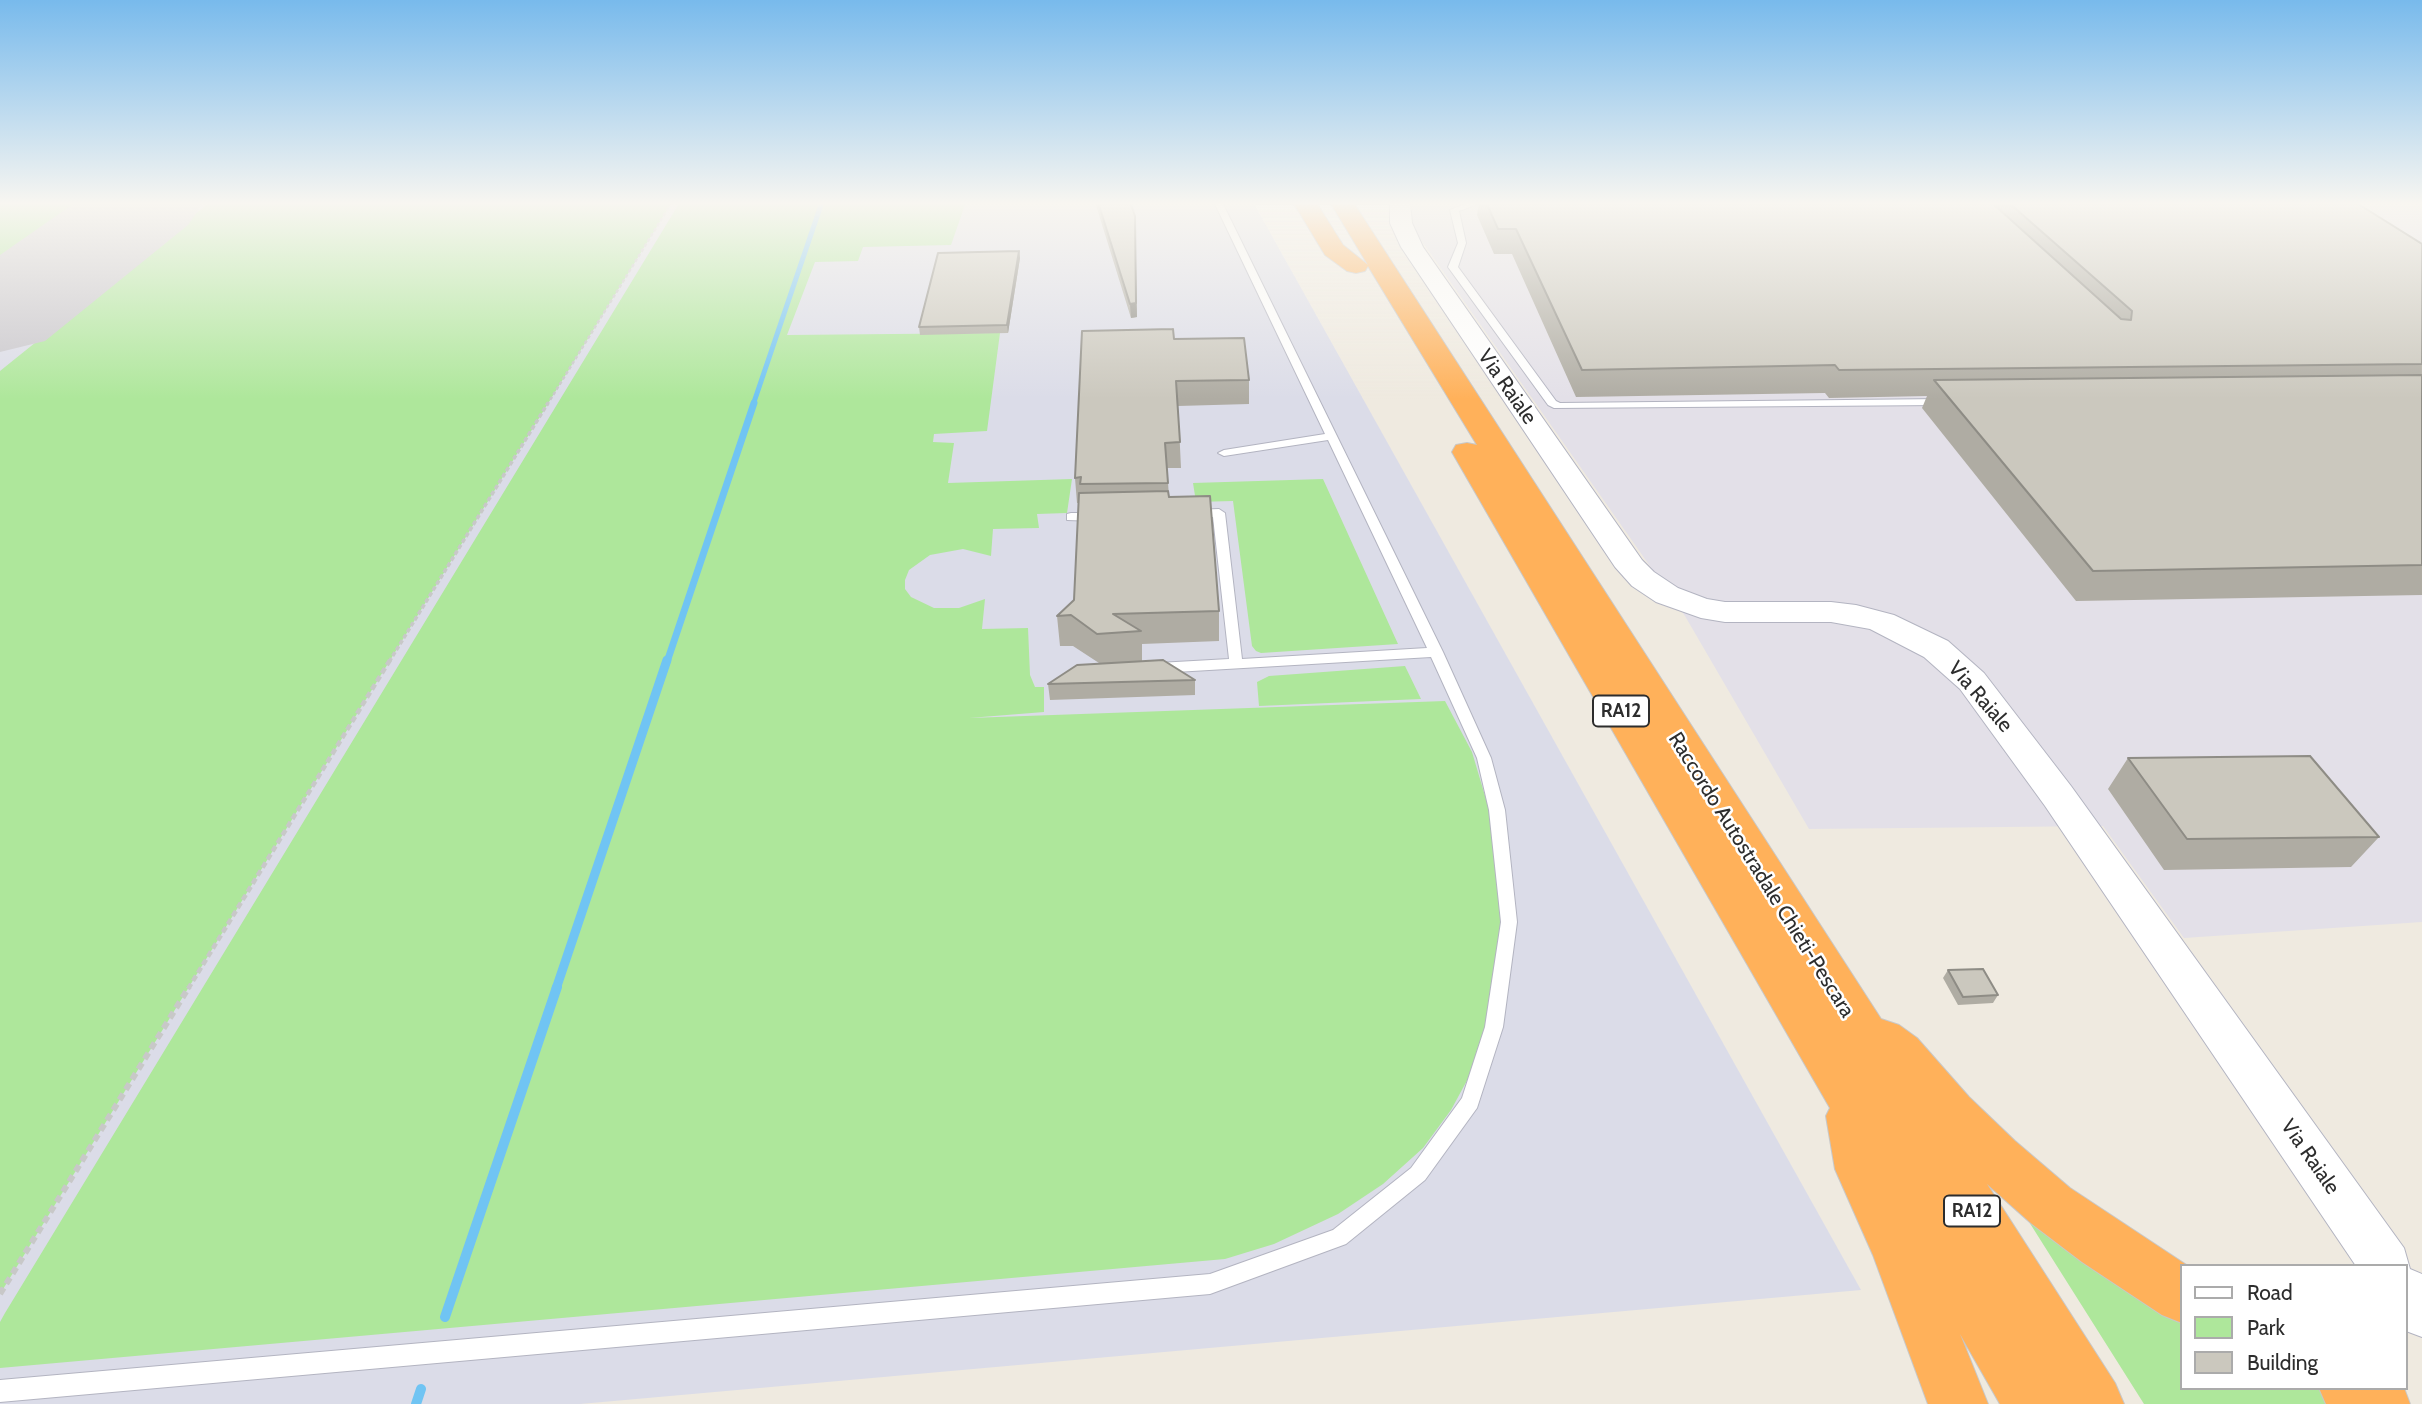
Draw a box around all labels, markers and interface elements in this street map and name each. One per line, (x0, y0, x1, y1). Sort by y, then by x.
street label: Via Raiale (1472, 345, 1542, 429)
street label: Via Raiale (1942, 656, 2018, 738)
road number: RA12 (1593, 696, 1649, 726)
street label: Raccordo Autostradale Chieti-Pescara (1663, 728, 1859, 1022)
street label: Via Raiale (2275, 1115, 2345, 1199)
road number: RA12 (1944, 1196, 2000, 1226)
legend (2180, 1264, 2408, 1390)
text: Road (2247, 1280, 2293, 1305)
text: Park (2247, 1315, 2285, 1340)
text: Building (2247, 1350, 2318, 1375)

